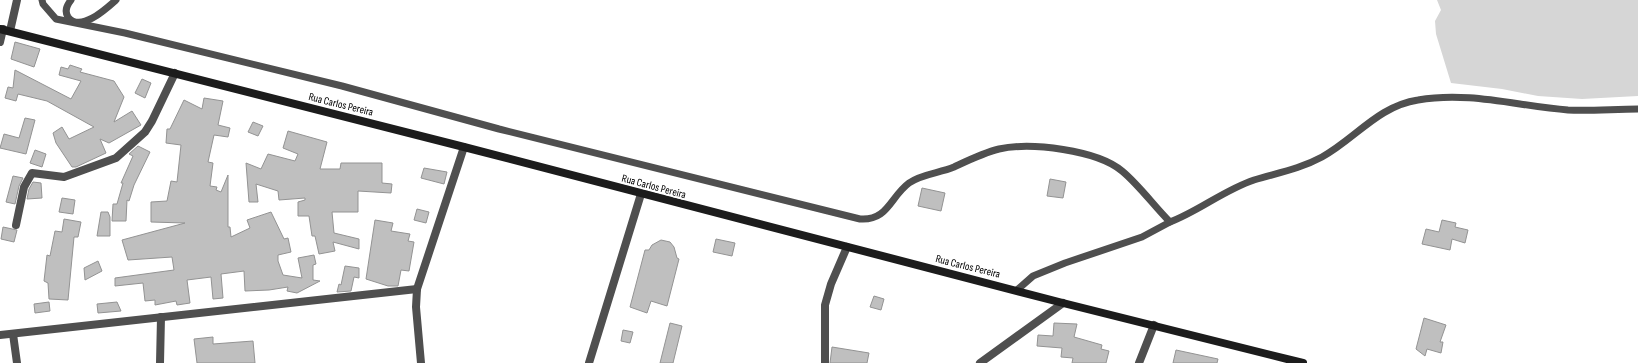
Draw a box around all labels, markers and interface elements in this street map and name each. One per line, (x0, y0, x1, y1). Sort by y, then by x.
street label: Rua Carlos Pereira (307, 90, 375, 119)
street label: Rua Carlos Pereira (620, 172, 688, 201)
street label: Rua Carlos Pereira (934, 252, 1002, 281)

